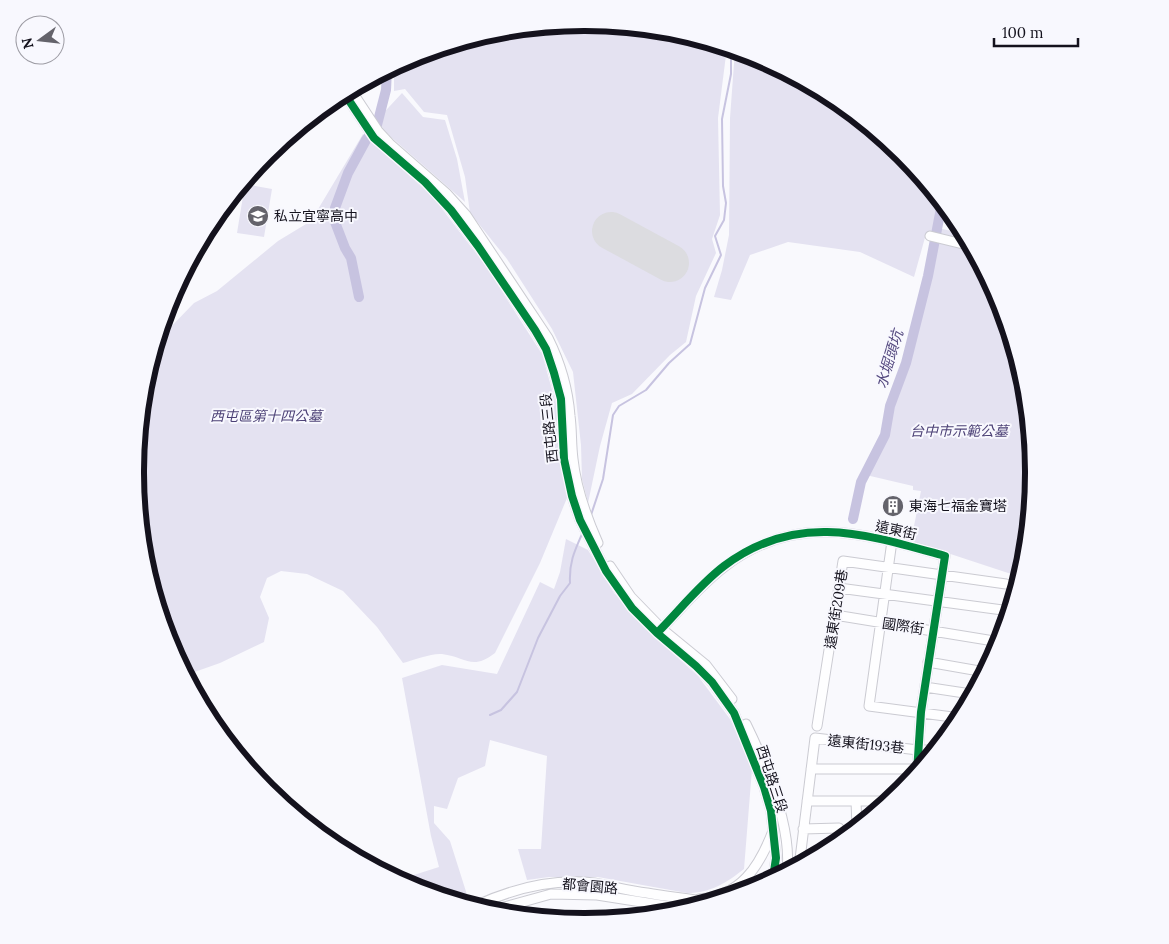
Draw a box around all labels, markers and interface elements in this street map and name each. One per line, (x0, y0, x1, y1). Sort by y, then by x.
north arrow (15, 15, 65, 65)
scale bar (994, 15, 1078, 47)
text: 100 m (1002, 23, 1043, 42)
text: N (17, 36, 38, 51)
school or university icon: 私立宜寧高中 (246, 204, 270, 228)
place label: 私立宜寧高中 (274, 207, 358, 225)
water label: 水堀頭坑 (871, 326, 907, 390)
street label: 西屯路三段 (536, 392, 562, 464)
park label: 西屯區第十四公墓 (210, 407, 324, 425)
park label: 台中市示範公墓 (910, 422, 1010, 440)
building icon: 東海七福金寶塔 (881, 494, 905, 518)
place label: 東海七福金寶塔 (909, 497, 1007, 515)
street label: 遠東街 (874, 517, 918, 543)
street label: 遠東街209巷 (821, 568, 851, 650)
street label: 國際街 (881, 614, 925, 638)
street label: 遠東街193巷 (827, 731, 905, 757)
street label: 西屯路三段 (753, 743, 791, 815)
street label: 都會園路 (561, 875, 619, 897)

